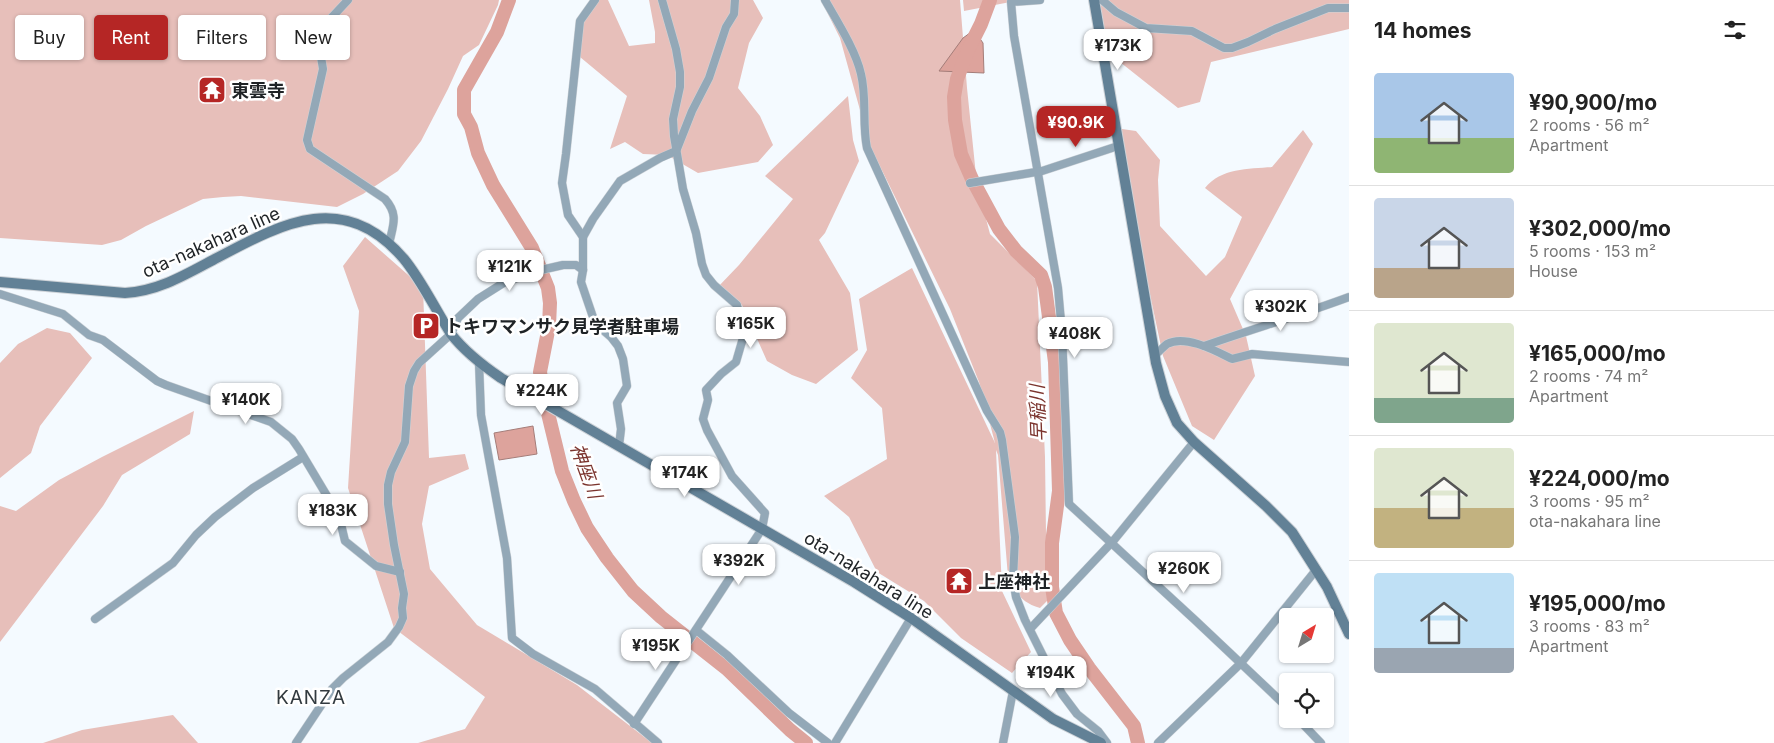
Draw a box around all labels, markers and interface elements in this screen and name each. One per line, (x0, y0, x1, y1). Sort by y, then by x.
chip: Buy (15, 15, 84, 60)
chip: Rent (94, 15, 168, 60)
chip: Filters (178, 15, 266, 60)
chip: New (276, 15, 350, 60)
icon: filters (1721, 16, 1749, 44)
text: 14 homes (1374, 18, 1472, 43)
pin: ¥173K (1083, 28, 1153, 71)
text: ¥173K (1095, 35, 1141, 55)
temple icon: 東雲寺 (197, 75, 227, 105)
place label: 東雲寺 (231, 80, 285, 101)
text: ¥90,900/mo (1529, 90, 1657, 115)
icon: home (1414, 93, 1474, 153)
pin: ¥90.9K (1035, 106, 1117, 148)
text: ¥90.9K (1048, 112, 1104, 132)
text: 2 rooms · 56 m² (1529, 115, 1650, 135)
text: Apartment (1529, 135, 1609, 155)
street label: ota-nakahara line (139, 202, 283, 282)
text: ¥302,000/mo (1529, 216, 1671, 241)
icon: home (1414, 218, 1474, 278)
text: 5 rooms · 153 m² (1529, 241, 1656, 261)
pin: ¥121K (475, 250, 545, 292)
text: ¥121K (488, 256, 532, 276)
text: House (1529, 261, 1578, 281)
pin: ¥302K (1246, 290, 1316, 332)
text: ¥302K (1255, 296, 1307, 316)
pin: ¥165K (716, 306, 786, 349)
parking icon: トキワマンサク見学者駐車場 (411, 311, 441, 341)
text: ¥165K (727, 313, 775, 333)
place label: トキワマンサク見学者駐車場 (445, 316, 679, 337)
pin: ¥408K (1040, 316, 1110, 359)
text: ¥408K (1049, 323, 1101, 343)
text: ¥165,000/mo (1529, 341, 1666, 366)
icon: home (1414, 343, 1474, 403)
text: 2 rooms · 74 m² (1529, 366, 1648, 386)
pin: ¥224K (507, 374, 577, 416)
text: ¥224K (516, 380, 568, 400)
pin: ¥140K (211, 382, 281, 425)
water label: 早稲川 (1025, 382, 1050, 442)
text: Apartment (1529, 386, 1609, 406)
text: ¥140K (221, 389, 271, 409)
water label: 神座川 (565, 440, 607, 504)
pin: ¥174K (650, 456, 720, 498)
text: ¥174K (662, 462, 708, 482)
text: ¥224,000/mo (1529, 466, 1670, 491)
icon: home (1414, 468, 1474, 528)
text: 3 rooms · 95 m² (1529, 491, 1650, 511)
pin: ¥183K (298, 494, 368, 536)
text: ¥183K (309, 500, 357, 520)
text: ota-nakahara line (1529, 511, 1661, 531)
street label: ota-nakahara line (800, 527, 938, 623)
pin: ¥392K (704, 544, 774, 586)
text: ¥392K (713, 550, 765, 570)
pin: ¥260K (1149, 552, 1219, 594)
text: ¥260K (1158, 558, 1210, 578)
temple icon: 上座神社 (944, 566, 974, 596)
place label: 上座神社 (978, 571, 1050, 592)
text: ¥195,000/mo (1529, 591, 1666, 616)
icon: home (1414, 593, 1474, 653)
north arrow (1279, 608, 1334, 662)
map controls (1279, 608, 1334, 728)
text: 3 rooms · 83 m² (1529, 616, 1650, 636)
pin: ¥195K (621, 628, 691, 671)
text: ¥195K (632, 635, 680, 655)
text: Apartment (1529, 636, 1609, 656)
pin: ¥194K (1016, 656, 1086, 698)
text: ¥194K (1027, 662, 1075, 682)
button: locate (1279, 673, 1334, 728)
district label: KANZA (276, 686, 346, 709)

